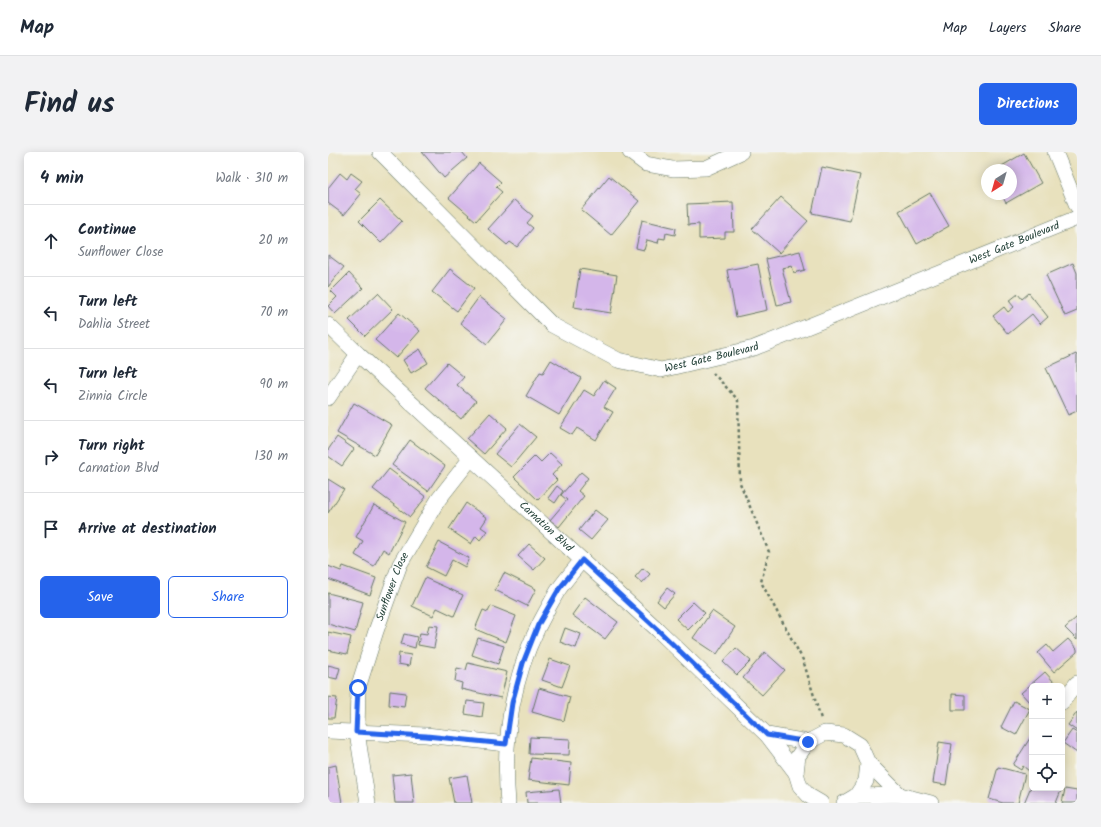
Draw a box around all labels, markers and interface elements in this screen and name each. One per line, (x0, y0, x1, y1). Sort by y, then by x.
text: Map (20, 13, 54, 43)
text: Map (943, 17, 967, 39)
text: Layers (989, 17, 1027, 39)
text: Share (1049, 17, 1081, 39)
text: Find us (24, 82, 115, 127)
button: Directions (979, 83, 1077, 125)
north arrow (981, 164, 1017, 200)
text: 4 min (40, 165, 84, 192)
text: Walk · 310 m (215, 168, 288, 189)
street label: West Gate Boulevard (966, 217, 1063, 270)
text: Continue (78, 218, 136, 242)
icon: ahead (40, 230, 62, 252)
text: 20 m (258, 230, 288, 251)
text: Sunflower Close (78, 242, 163, 263)
text: Turn left (78, 290, 138, 314)
icon: left (40, 302, 62, 324)
text: 70 m (260, 302, 288, 323)
text: Dahlia Street (78, 314, 150, 335)
street label: West Gate Boulevard (663, 338, 762, 378)
text: Turn left (78, 362, 138, 386)
icon: left (40, 374, 62, 396)
text: 90 m (260, 374, 288, 395)
text: Zinnia Circle (78, 386, 147, 407)
text: Turn right (78, 434, 145, 458)
icon: right (40, 446, 62, 468)
text: 130 m (254, 446, 288, 467)
text: Carnation Blvd (78, 458, 159, 479)
street label: Carnation Blvd (515, 497, 578, 557)
text: Arrive at destination (78, 517, 217, 541)
icon: arrive (40, 518, 62, 540)
street label: Sunflower Close (371, 549, 414, 623)
button: Save (40, 576, 160, 618)
button: Share (168, 576, 288, 618)
route start (349, 679, 367, 697)
map controls (1029, 683, 1065, 791)
button: + (1029, 683, 1065, 719)
button: − (1029, 719, 1065, 755)
route end (799, 733, 817, 751)
button: locate (1029, 755, 1065, 791)

